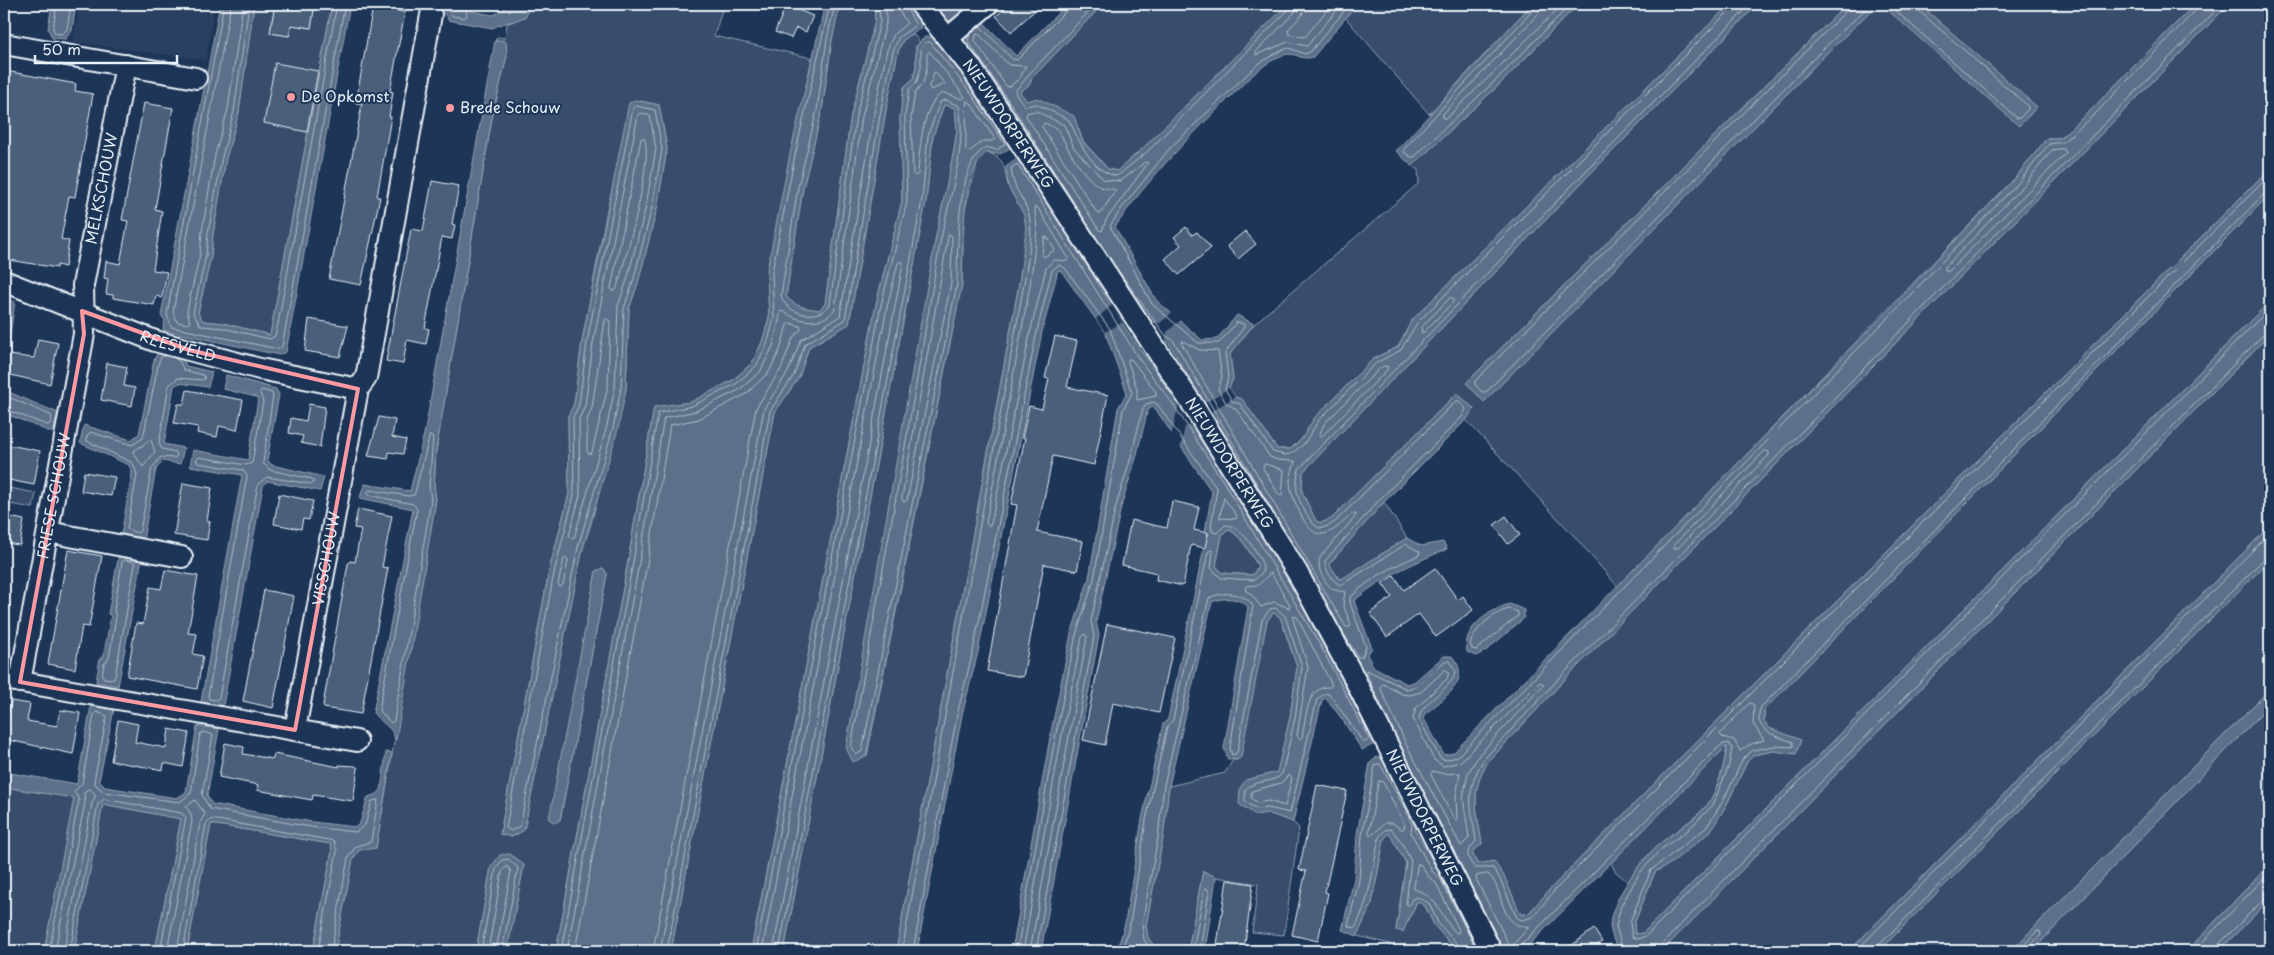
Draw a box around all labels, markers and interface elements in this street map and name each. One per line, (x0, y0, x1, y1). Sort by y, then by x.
scale bar (35, 32, 178, 64)
text: 50 m (42, 37, 81, 60)
street label: NIEUWDORPERWEG (958, 53, 1061, 193)
place label: De Opkomst (301, 84, 390, 107)
marker: De Opkomst (285, 91, 297, 103)
place label: Brede Schouw (460, 95, 561, 118)
marker: Brede Schouw (444, 102, 456, 114)
street label: MELKSCHOUW (78, 130, 123, 246)
street label: REESVELD (137, 323, 219, 367)
street label: NIEUWDORPERWEG (1180, 392, 1280, 533)
street label: FRIESE SCHOUW (30, 431, 76, 561)
street label: VISSCHOUW (305, 509, 345, 608)
street label: NIEUWDORPERWEG (1381, 744, 1470, 890)

